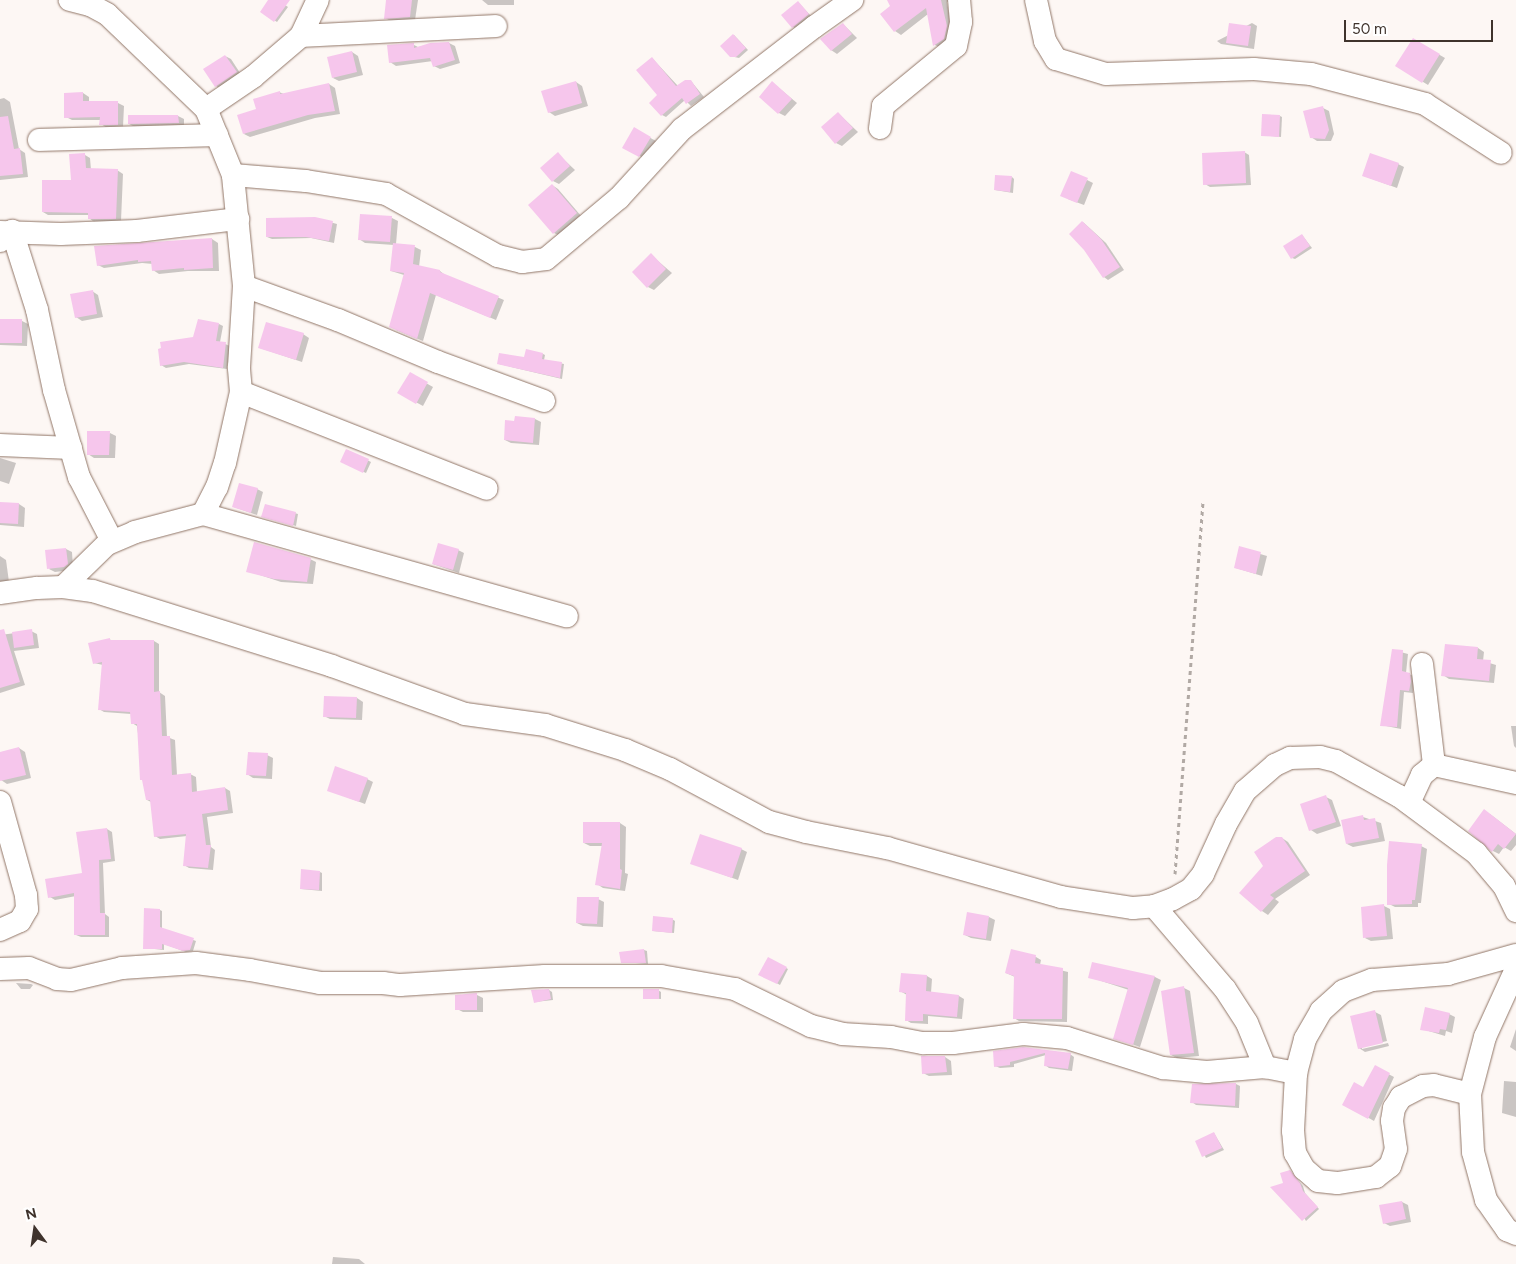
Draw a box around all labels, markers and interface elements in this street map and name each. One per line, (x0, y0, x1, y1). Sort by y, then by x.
scale bar (1346, 10, 1495, 42)
text: 50 m (1352, 20, 1387, 38)
north arrow (10, 1204, 60, 1254)
text: N (24, 1204, 39, 1224)

